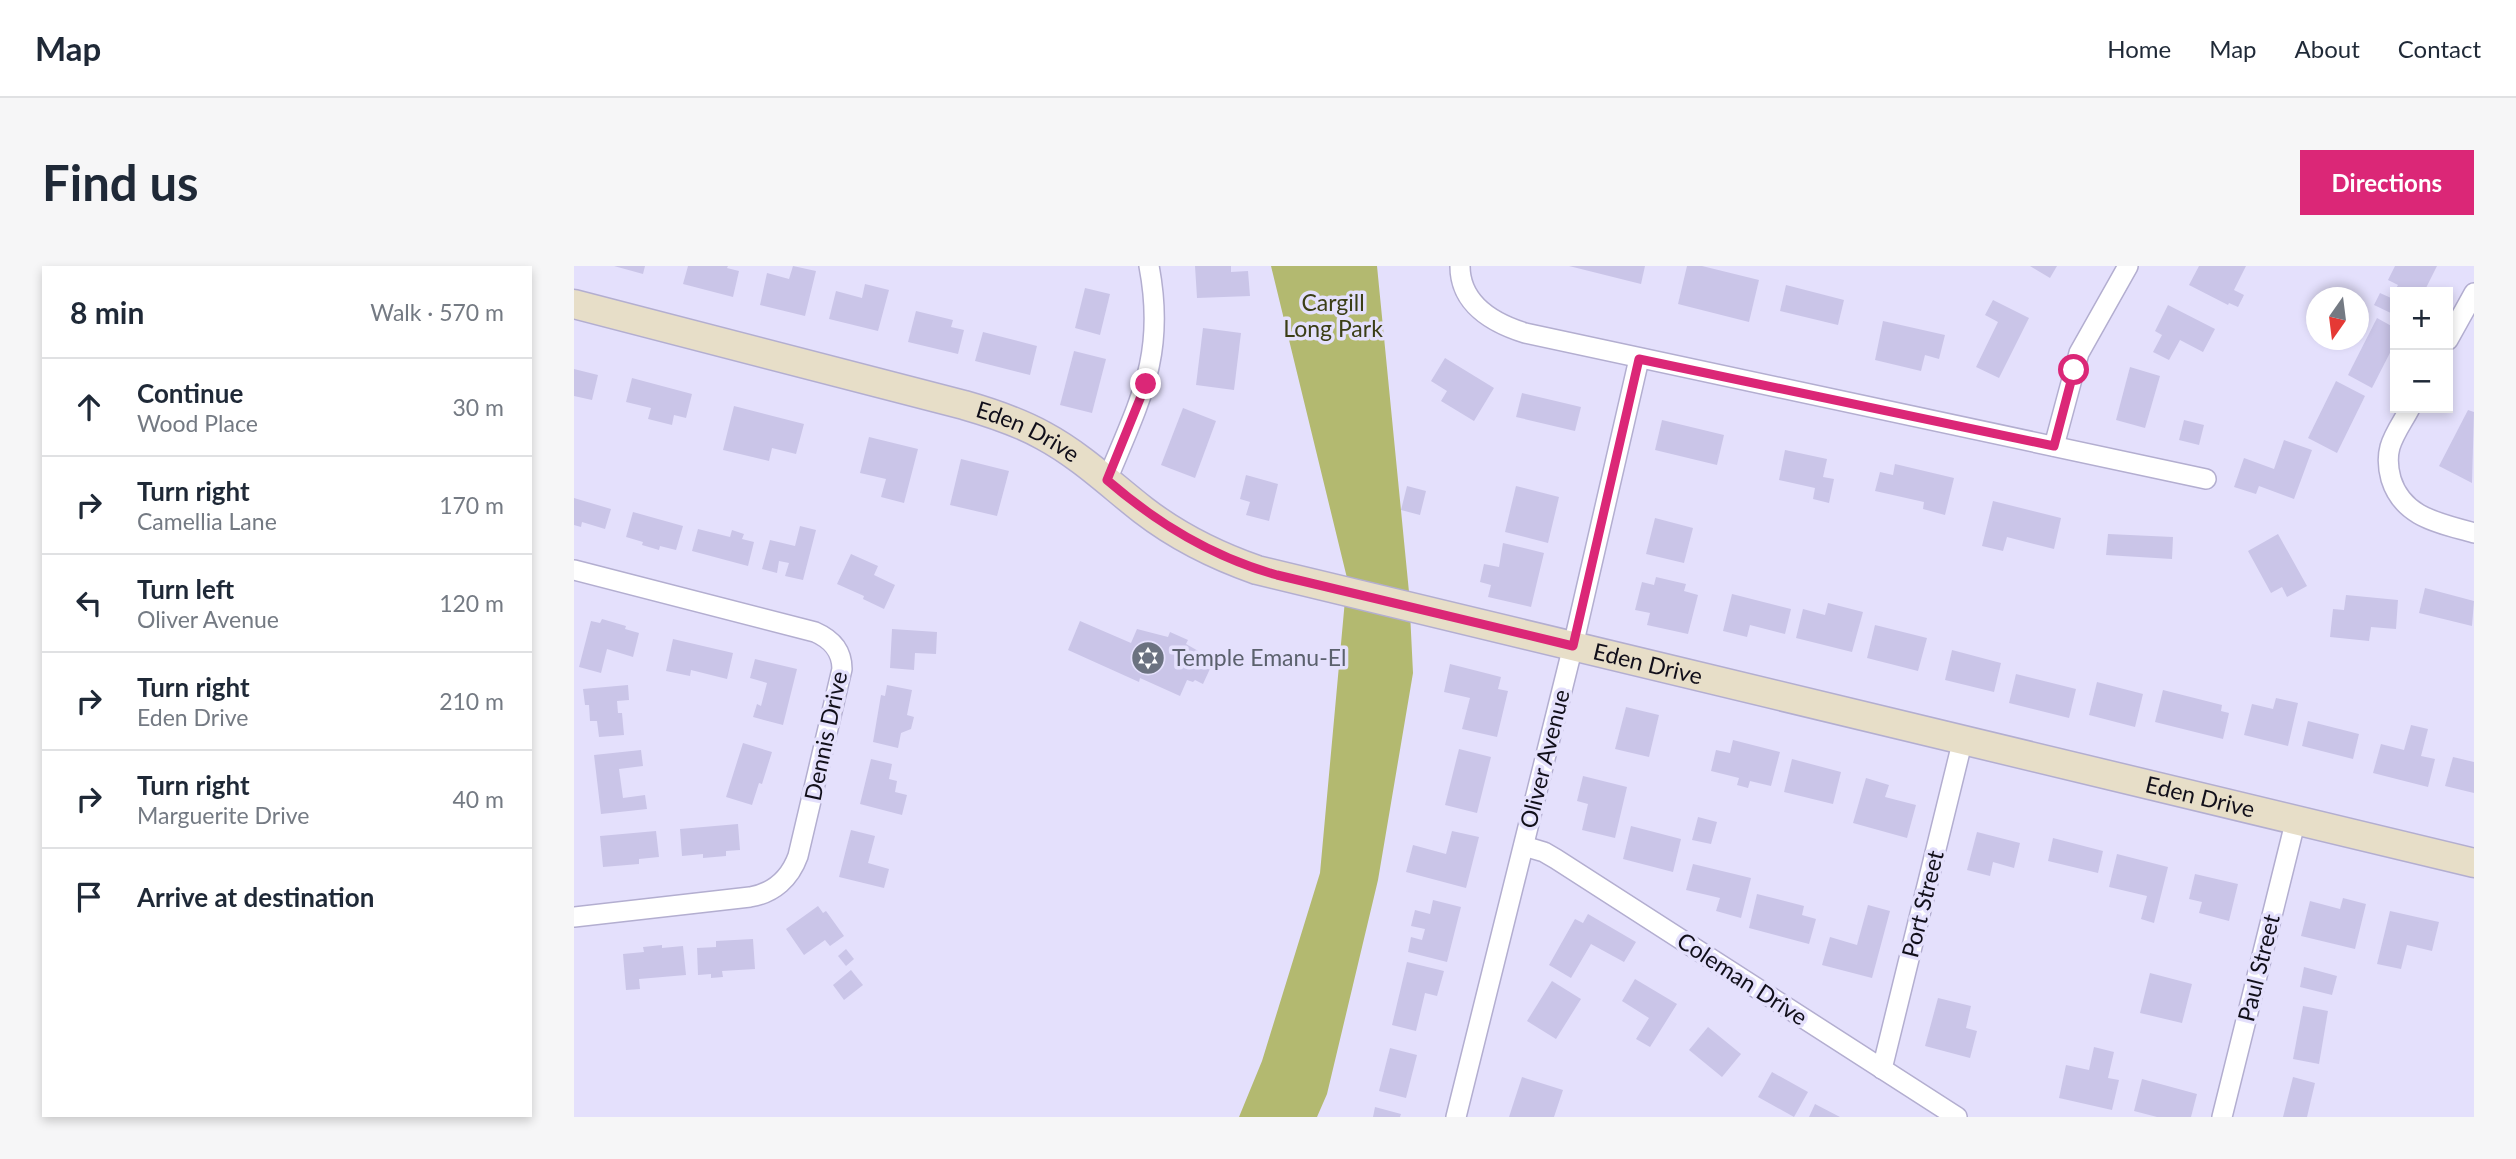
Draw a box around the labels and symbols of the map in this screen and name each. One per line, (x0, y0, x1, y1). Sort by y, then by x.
north arrow (2306, 287, 2369, 350)
park label: Cargill Long Park (1283, 288, 1383, 342)
route start (2058, 354, 2089, 385)
route end (1130, 368, 1161, 399)
street label: Eden Drive (973, 394, 1085, 467)
street label: Eden Drive (1591, 636, 1706, 690)
synagogue icon: Temple Emanu-El (1129, 639, 1167, 677)
place label: Temple Emanu-El (1172, 643, 1346, 671)
street label: Dennis Drive (798, 669, 852, 803)
street label: Oliver Avenue (1513, 686, 1575, 831)
street label: Eden Drive (2143, 769, 2258, 823)
street label: Port Street (1895, 847, 1949, 960)
street label: Paul Street (2231, 910, 2285, 1024)
street label: Coleman Drive (1672, 926, 1813, 1031)

